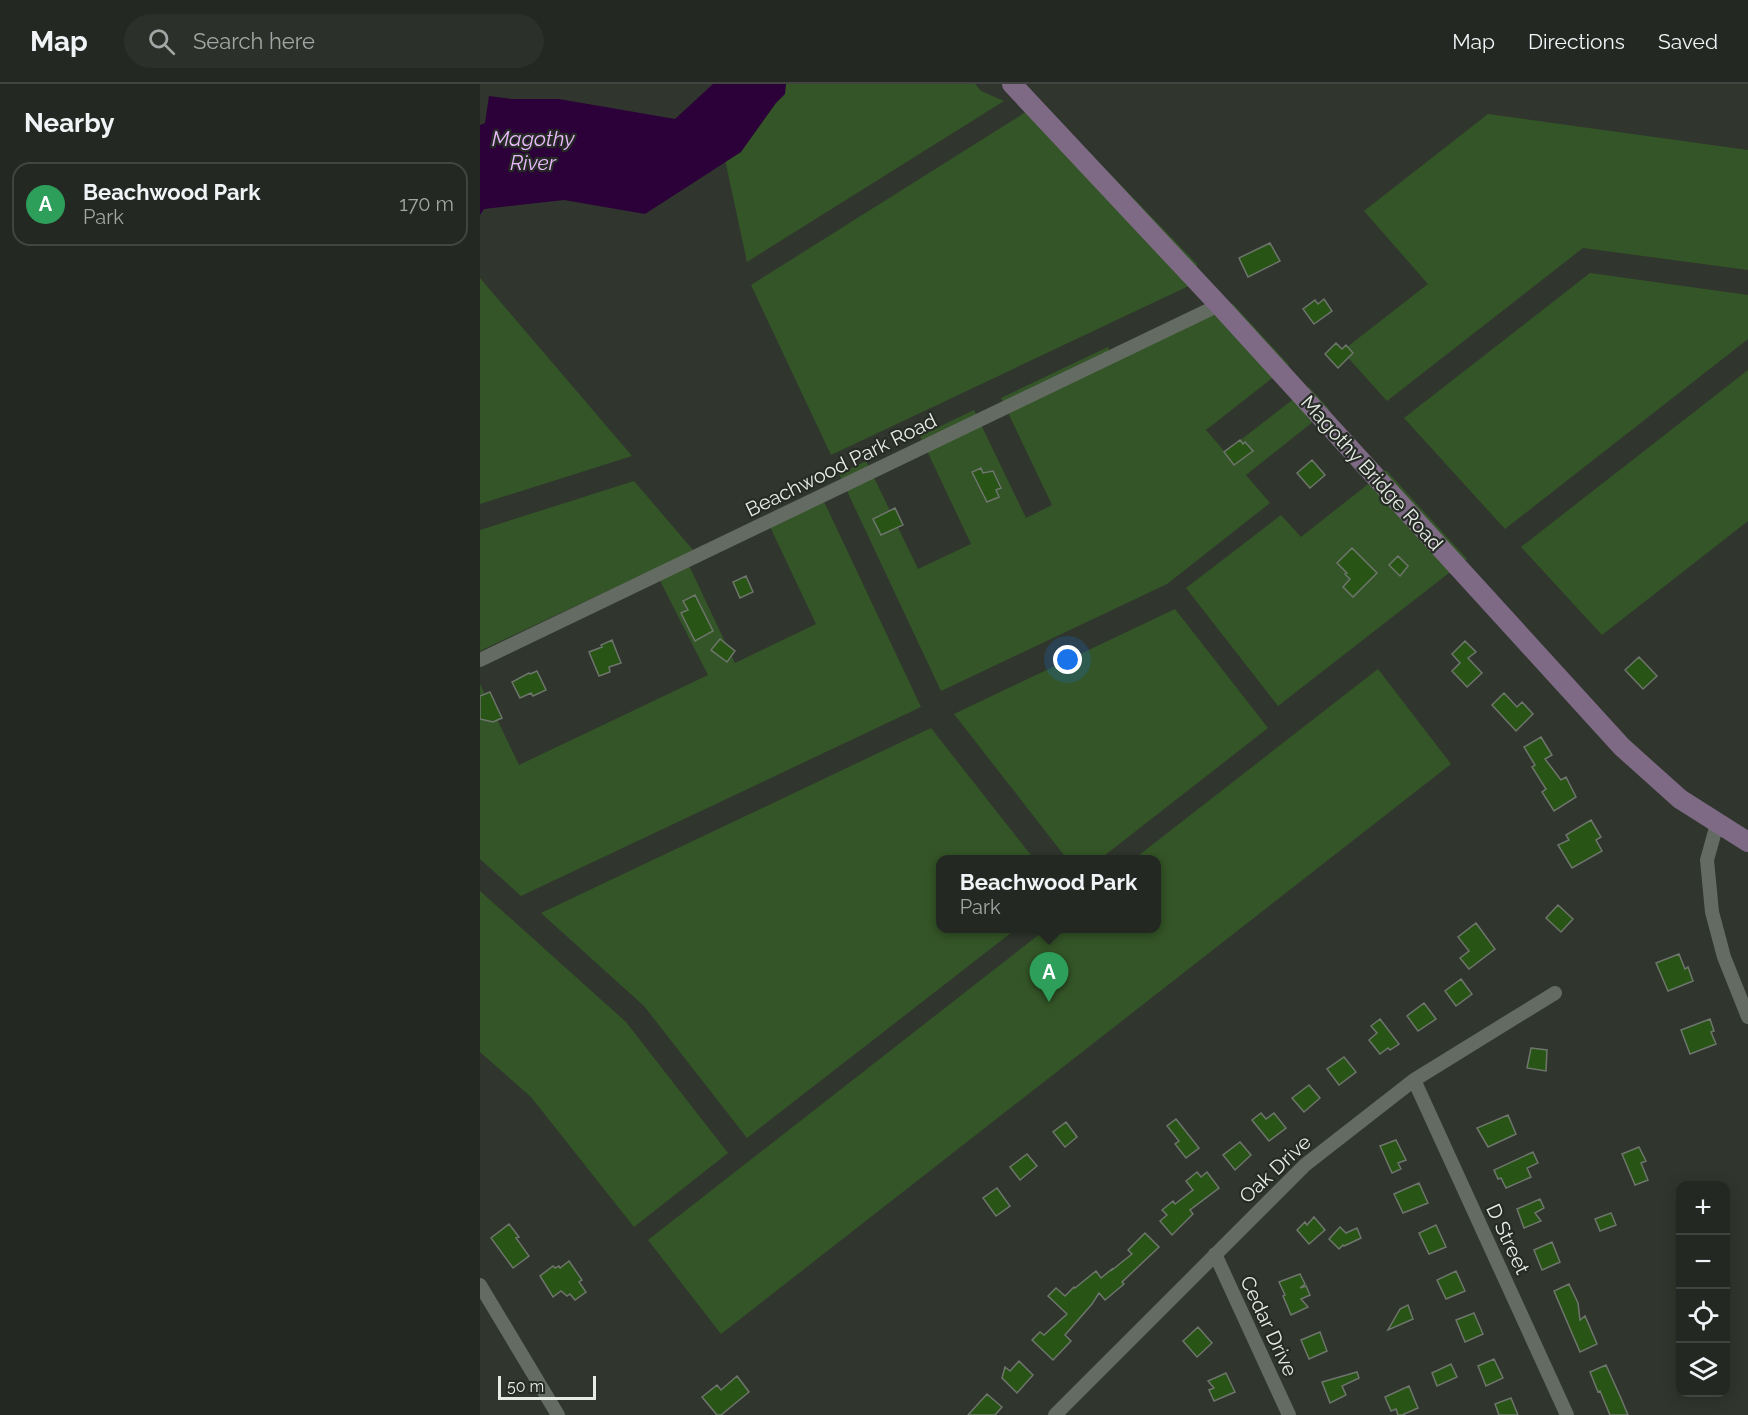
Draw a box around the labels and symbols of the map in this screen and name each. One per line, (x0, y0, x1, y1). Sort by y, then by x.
water label: Magothy River (492, 126, 575, 175)
street label: Magothy Bridge Road (1296, 391, 1448, 555)
street label: Beachwood Park Road (742, 408, 940, 522)
your location (1053, 645, 1082, 674)
pin: A (1030, 952, 1068, 1002)
street label: Oak Drive (1234, 1130, 1316, 1208)
street label: D Street (1481, 1200, 1535, 1278)
street label: Cedar Drive (1235, 1272, 1303, 1380)
scale bar (498, 1373, 596, 1400)

